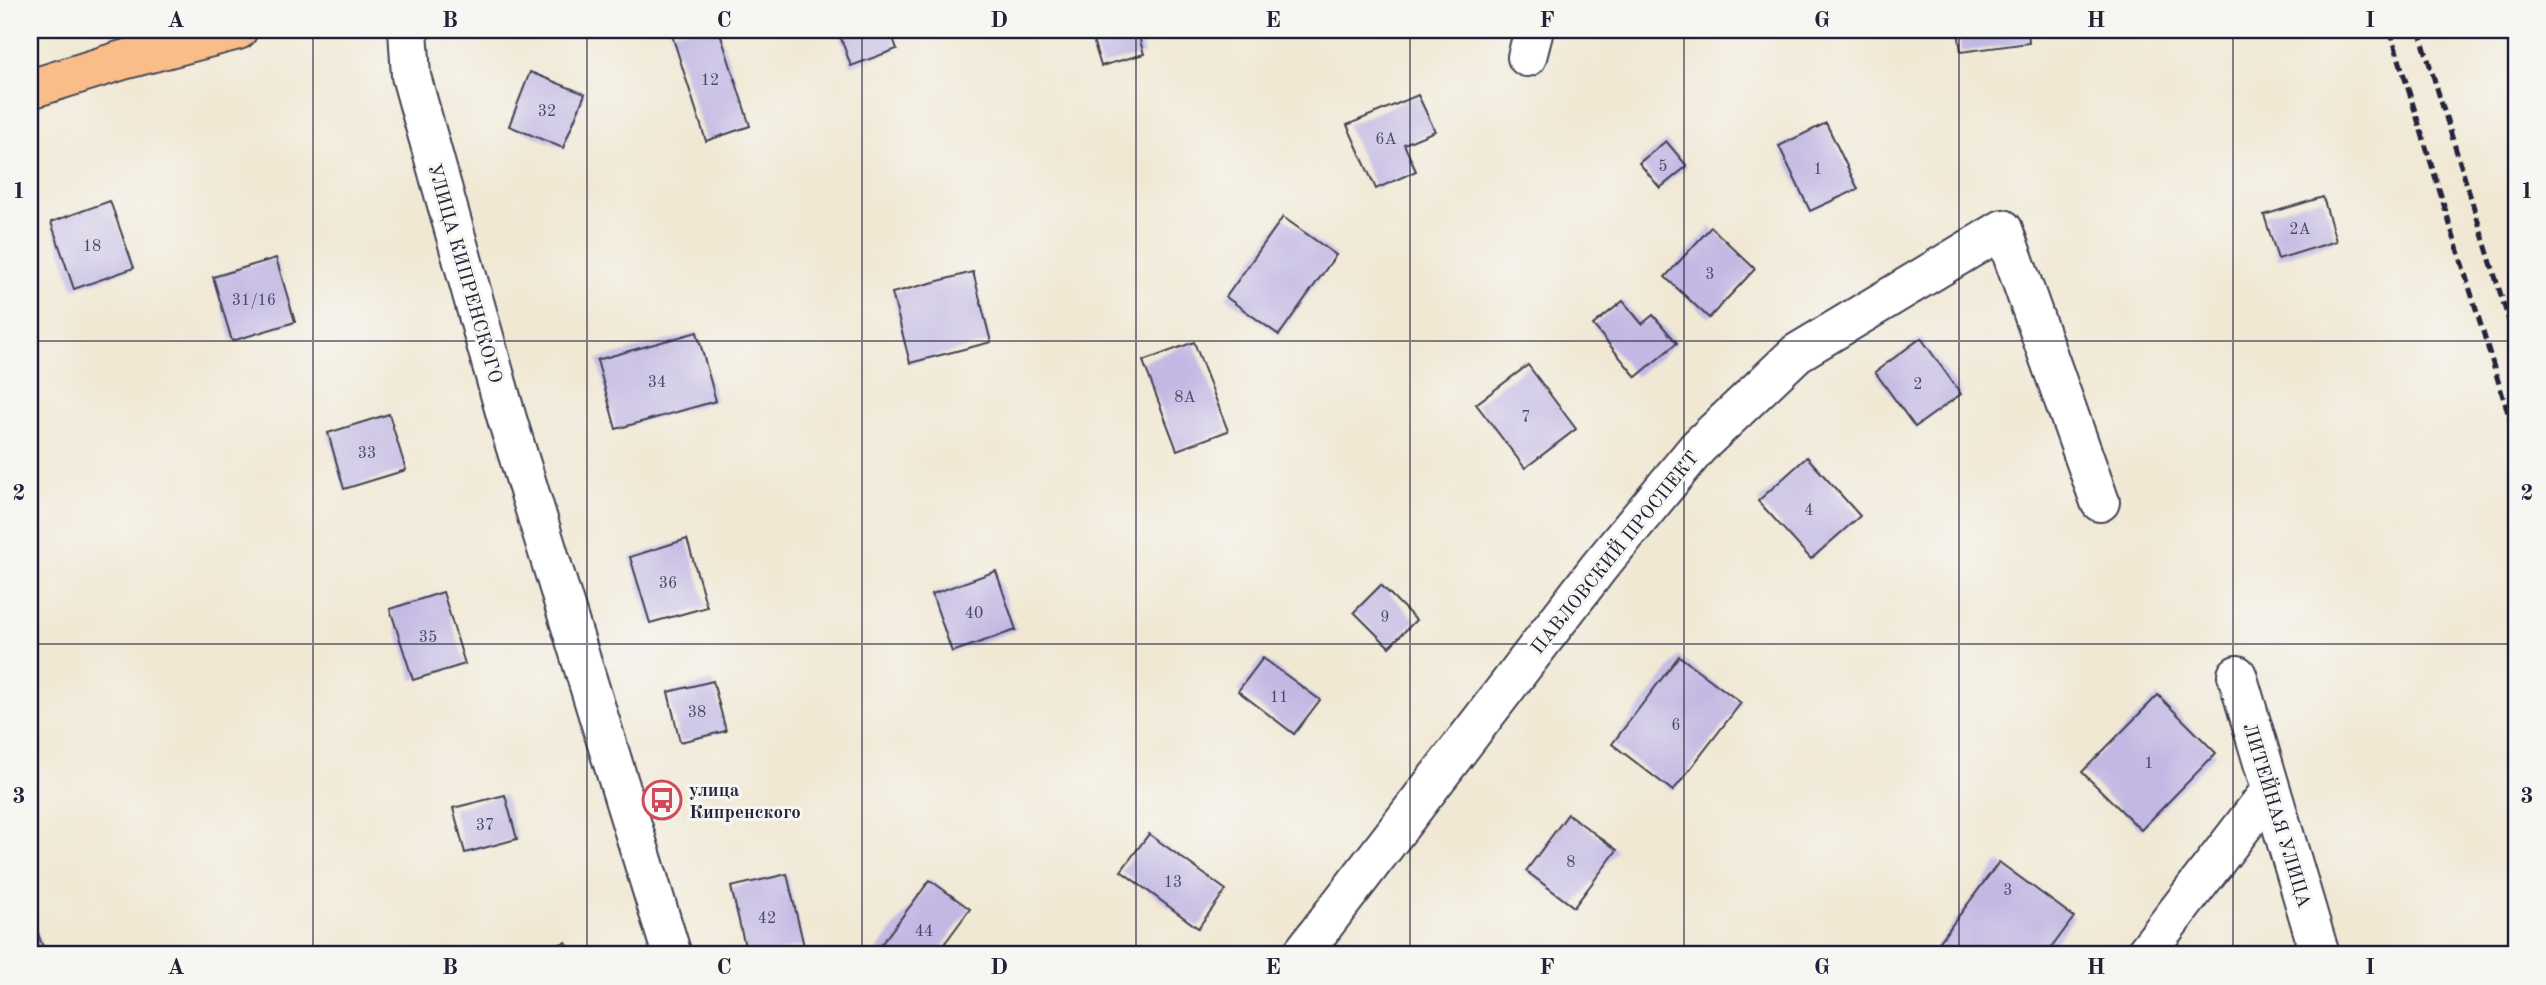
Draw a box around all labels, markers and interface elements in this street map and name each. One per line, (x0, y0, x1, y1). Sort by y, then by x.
text: A (167, 9, 185, 32)
text: B (442, 9, 458, 32)
text: C (716, 9, 732, 32)
text: D (990, 9, 1008, 32)
text: E (1265, 9, 1281, 32)
text: F (1539, 9, 1555, 32)
text: G (1814, 9, 1830, 32)
text: H (2087, 9, 2105, 32)
text: I (2365, 9, 2375, 32)
house number: 12 (701, 73, 719, 89)
house number: 32 (538, 104, 556, 120)
house number: 6А (1375, 132, 1397, 148)
house number: 5 (1658, 159, 1668, 175)
street label: УЛИЦА КИПРЕНСКОГО (423, 162, 504, 386)
house number: 1 (1813, 162, 1823, 178)
text: 1 (12, 180, 26, 203)
text: 1 (2520, 180, 2534, 203)
house number: 2А (2289, 222, 2311, 238)
house number: 18 (83, 239, 101, 255)
house number: 3 (1705, 267, 1715, 283)
house number: 31/16 (232, 293, 276, 309)
house number: 34 (648, 375, 666, 391)
house number: 2 (1913, 377, 1923, 393)
house number: 8А (1174, 390, 1196, 406)
house number: 7 (1521, 410, 1531, 426)
house number: 33 (358, 446, 376, 462)
street label: ПАВЛОВСКИЙ ПРОСПЕКТ (1525, 446, 1703, 658)
text: 2 (12, 482, 26, 505)
text: 2 (2520, 482, 2534, 505)
house number: 4 (1804, 503, 1814, 519)
house number: 36 (659, 576, 677, 592)
house number: 40 (965, 606, 983, 622)
house number: 9 (1380, 610, 1390, 626)
house number: 35 (419, 630, 437, 646)
house number: 11 (1270, 690, 1288, 706)
house number: 38 (688, 705, 706, 721)
house number: 6 (1671, 718, 1681, 734)
street label: ЛИТЕЙНАЯ УЛИЦА (2238, 720, 2317, 911)
house number: 1 (2144, 756, 2154, 772)
bus stop icon: улица Кипренского (641, 779, 683, 821)
place label: улица Кипренского (689, 782, 801, 823)
text: 3 (12, 785, 26, 808)
text: 3 (2520, 785, 2534, 808)
house number: 37 (476, 818, 494, 834)
house number: 8 (1566, 855, 1576, 871)
house number: 13 (1164, 875, 1182, 891)
house number: 3 (2003, 883, 2013, 899)
house number: 42 (758, 911, 776, 927)
house number: 44 (915, 924, 933, 940)
text: A (167, 956, 185, 979)
text: B (442, 956, 458, 979)
text: C (716, 956, 732, 979)
text: D (990, 956, 1008, 979)
text: E (1265, 956, 1281, 979)
text: F (1539, 956, 1555, 979)
text: G (1814, 956, 1830, 979)
text: H (2087, 956, 2105, 979)
text: I (2365, 956, 2375, 979)

